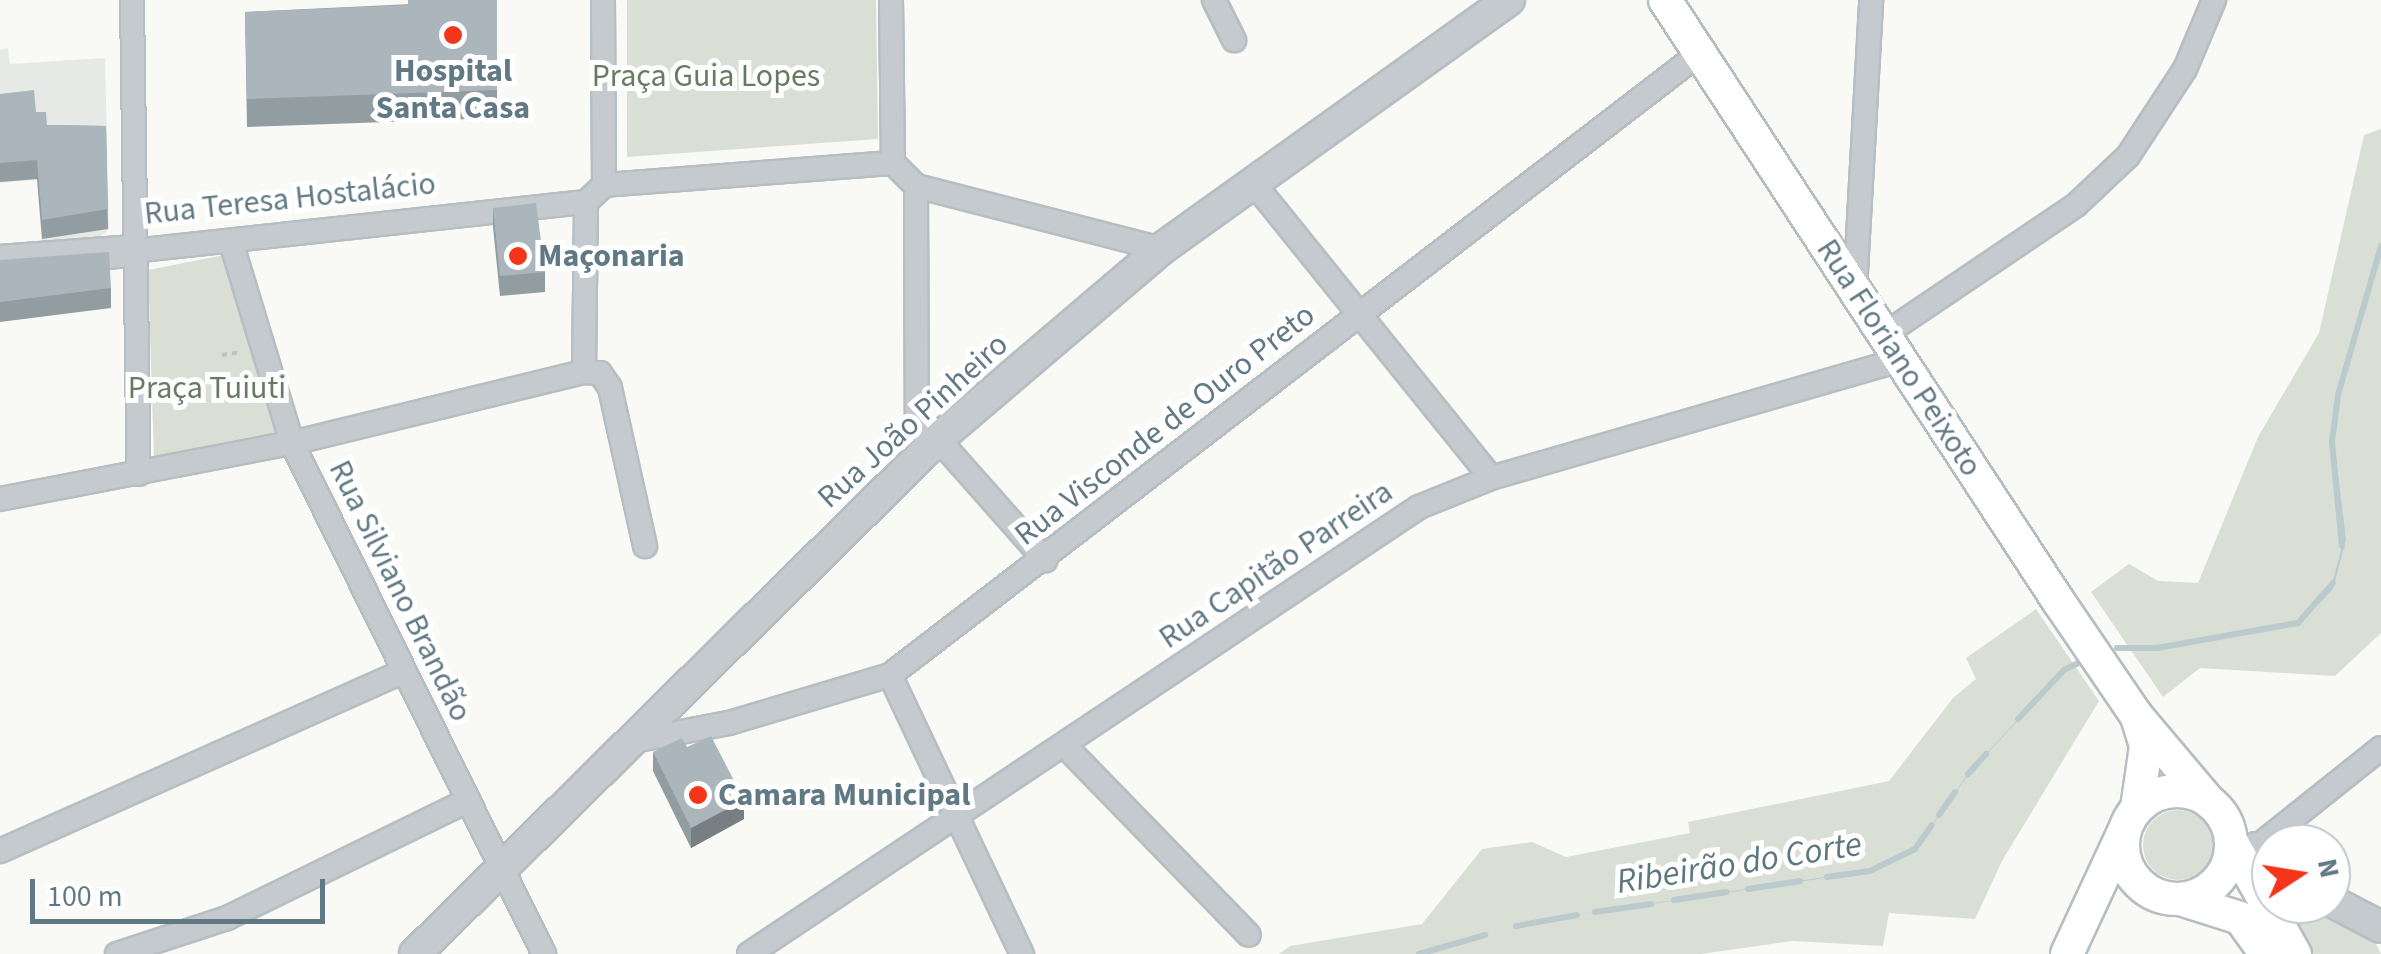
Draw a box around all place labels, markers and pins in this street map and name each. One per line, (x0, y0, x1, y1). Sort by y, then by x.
marker: Hospital Santa Casa (440, 22, 466, 48)
place label: Hospital Santa Casa (376, 53, 530, 128)
place label: Maçonaria (538, 237, 685, 275)
marker: Maçonaria (507, 245, 529, 267)
place label: Camara Municipal (718, 776, 970, 814)
marker: Camara Municipal (687, 784, 709, 806)

